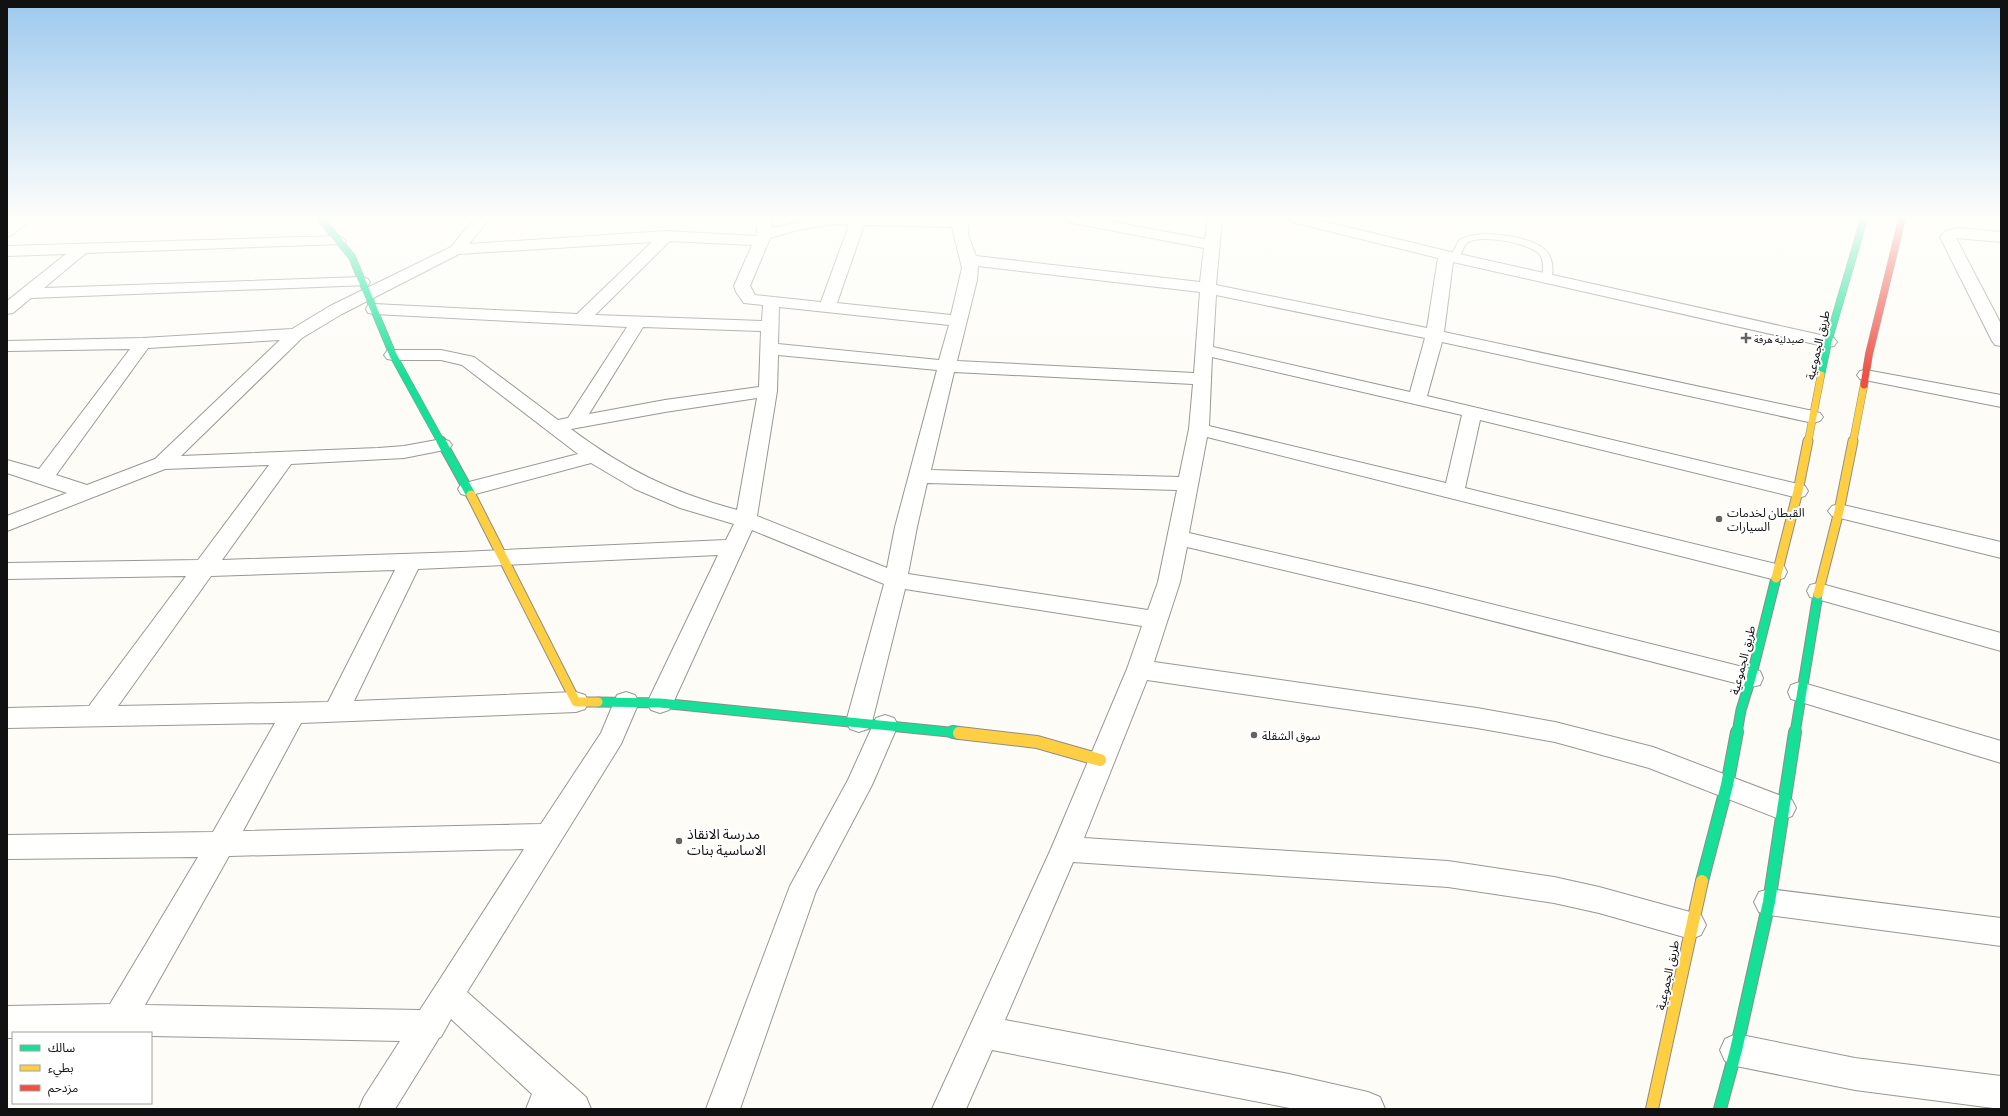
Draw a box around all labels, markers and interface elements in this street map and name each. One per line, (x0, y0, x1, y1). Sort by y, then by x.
street label: طريق الجموعية (1800, 308, 1834, 382)
place label: صيدلية هرفة (1754, 331, 1804, 346)
marker: صيدلية هرفة (1741, 333, 1751, 343)
place label: القبطان لخدمات السيارات (1727, 503, 1805, 535)
marker: القبطان لخدمات السيارات (1714, 514, 1724, 524)
street label: طريق الجموعية (1725, 623, 1759, 697)
place label: سوق الشقلة (1262, 726, 1320, 744)
marker: سوق الشقلة (1249, 730, 1259, 740)
place label: مدرسة الانقاذ الاساسية بنات (687, 823, 766, 859)
marker: مدرسة الانقاذ الاساسية بنات (674, 836, 684, 846)
street label: طريق الجموعية (1651, 939, 1683, 1011)
legend (12, 1032, 152, 1104)
text: سالك (48, 1038, 75, 1056)
text: بطيء (48, 1058, 74, 1078)
text: مزدحم (48, 1078, 78, 1097)

